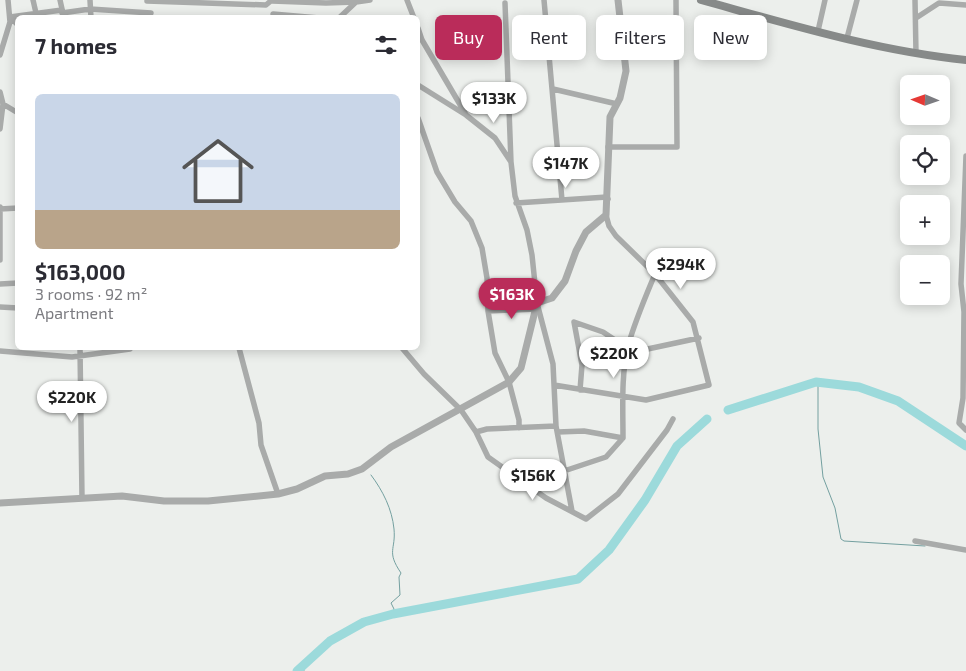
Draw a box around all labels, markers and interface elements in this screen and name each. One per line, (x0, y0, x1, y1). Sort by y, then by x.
chip: Buy (435, 15, 502, 60)
chip: Rent (512, 15, 586, 60)
chip: Filters (596, 15, 684, 60)
chip: New (694, 15, 767, 60)
icon: filters (372, 31, 400, 59)
text: 7 homes (35, 33, 117, 58)
north arrow (900, 75, 950, 125)
map controls (900, 75, 950, 305)
pin: $133K (459, 82, 529, 124)
text: $133K (472, 88, 516, 107)
icon: home (173, 126, 263, 216)
button: locate (900, 135, 950, 185)
pin: $147K (531, 146, 601, 189)
text: $147K (544, 153, 588, 172)
button: + (900, 195, 950, 245)
pin: $294K (646, 248, 716, 290)
text: $294K (657, 254, 705, 273)
button: − (900, 255, 950, 305)
text: $163,000 (35, 259, 125, 284)
pin: $163K (477, 278, 547, 320)
text: 3 rooms · 92 m² (35, 284, 147, 303)
text: $163K (490, 284, 534, 303)
text: Apartment (35, 303, 114, 322)
pin: $220K (579, 336, 649, 379)
text: $220K (590, 343, 638, 362)
pin: $220K (37, 380, 107, 423)
text: $220K (48, 387, 96, 406)
pin: $156K (498, 458, 568, 501)
text: $156K (511, 465, 555, 484)

